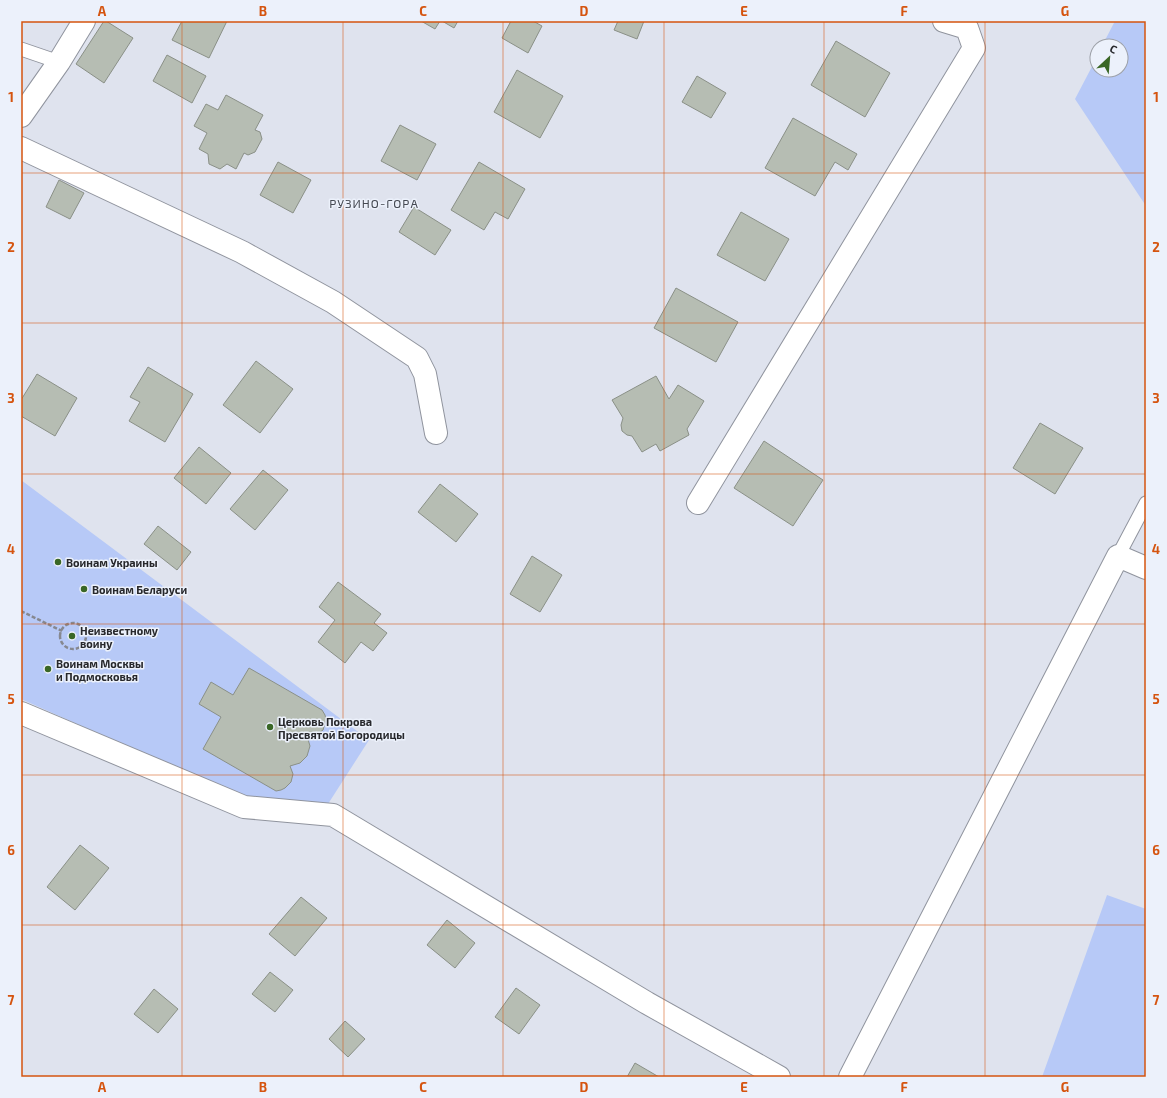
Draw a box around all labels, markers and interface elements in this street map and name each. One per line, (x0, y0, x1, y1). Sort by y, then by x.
text: A (98, 3, 107, 19)
text: B (259, 3, 267, 19)
text: C (419, 3, 427, 19)
text: D (580, 3, 589, 19)
text: E (740, 3, 748, 19)
text: F (900, 3, 908, 19)
text: G (1061, 3, 1069, 19)
north arrow (1089, 38, 1129, 78)
text: С (1108, 41, 1120, 56)
text: 1 (8, 89, 14, 105)
text: 1 (1153, 89, 1159, 105)
district label: РУЗИНО-ГОРА (329, 196, 419, 210)
text: 2 (7, 239, 15, 255)
text: 2 (1152, 239, 1160, 255)
text: 3 (7, 390, 15, 406)
text: 3 (1152, 390, 1160, 406)
text: 4 (7, 541, 15, 557)
text: 4 (1152, 541, 1160, 557)
place label: Воинам Украины (66, 556, 158, 569)
marker: Воинам Украины (53, 557, 63, 567)
place label: Воинам Беларуси (92, 583, 187, 596)
marker: Воинам Беларуси (79, 584, 89, 594)
place label: Неизвестному воину (80, 624, 159, 650)
marker: Неизвестному воину (67, 631, 77, 641)
place label: Воинам Москвы и Подмосковья (56, 657, 144, 683)
marker: Воинам Москвы и Подмосковья (43, 664, 53, 674)
text: 5 (7, 691, 15, 707)
text: 5 (1152, 691, 1160, 707)
place label: Церковь Покрова Пресвятой Богородицы (278, 715, 405, 741)
marker: Церковь Покрова Пресвятой Богородицы (265, 722, 275, 732)
text: 6 (7, 842, 15, 858)
text: 6 (1152, 842, 1160, 858)
text: 7 (8, 992, 15, 1008)
text: 7 (1153, 992, 1160, 1008)
text: A (98, 1079, 107, 1095)
text: B (259, 1079, 267, 1095)
text: C (419, 1079, 427, 1095)
text: D (580, 1079, 589, 1095)
text: E (740, 1079, 748, 1095)
text: F (900, 1079, 908, 1095)
text: G (1061, 1079, 1069, 1095)

